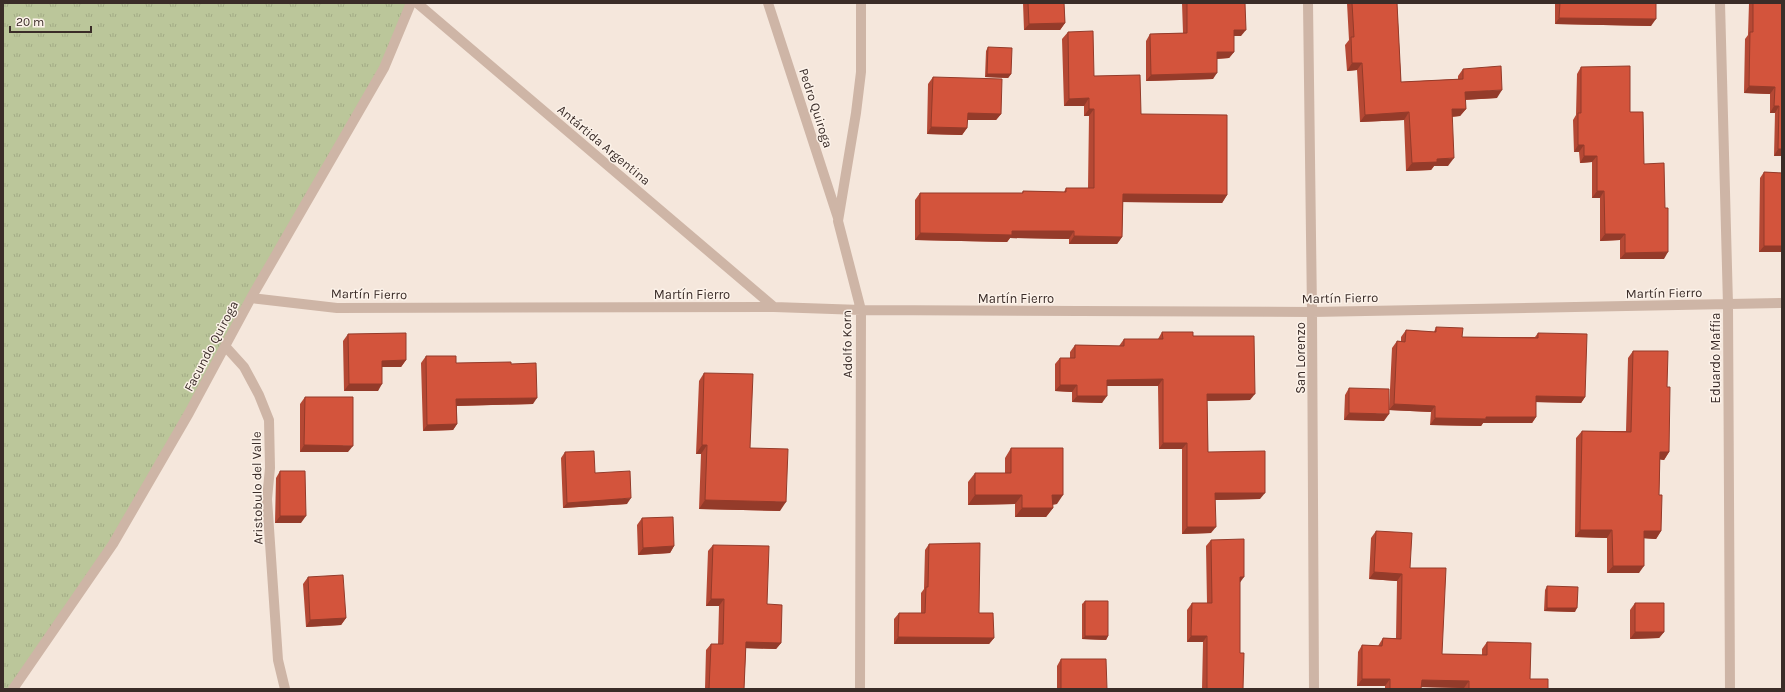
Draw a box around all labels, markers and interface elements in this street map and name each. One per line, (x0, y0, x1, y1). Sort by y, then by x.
scale bar (10, 8, 91, 34)
text: 20 m (16, 15, 44, 29)
street label: Pedro Quiroga (796, 66, 836, 150)
street label: Antártida Argentina (555, 102, 653, 188)
street label: Martín Fierro (1626, 285, 1702, 301)
street label: Martín Fierro (331, 286, 407, 302)
street label: Martín Fierro (654, 287, 730, 302)
street label: Martín Fierro (1302, 290, 1378, 306)
street label: Martín Fierro (978, 291, 1054, 306)
street label: Facundo Quiroga (181, 298, 241, 394)
street label: Adolfo Korn (839, 310, 855, 378)
street label: Eduardo Maffia (1708, 313, 1723, 403)
street label: San Lorenzo (1293, 322, 1308, 394)
street label: Aristobulo del Valle (249, 431, 265, 545)

